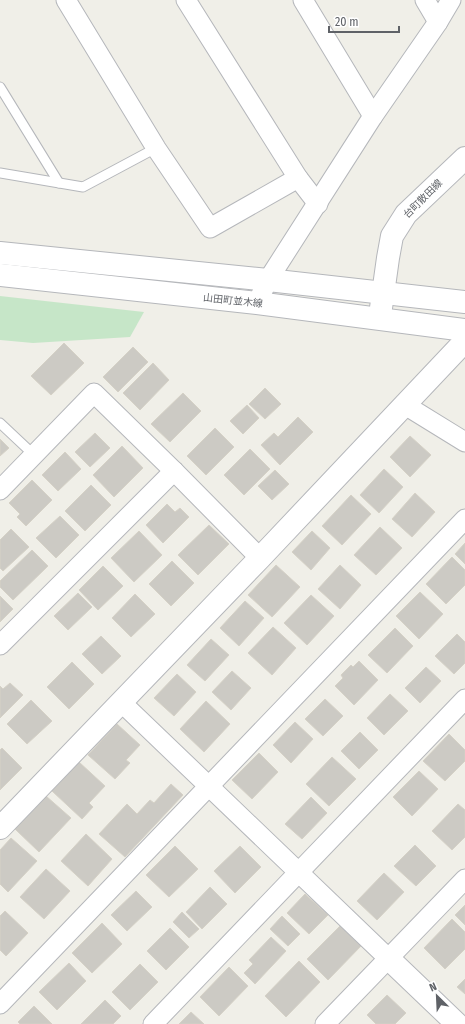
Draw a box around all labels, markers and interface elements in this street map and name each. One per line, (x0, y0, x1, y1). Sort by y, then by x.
scale bar (329, 8, 399, 34)
text: 20 m (335, 15, 359, 29)
street label: 台町散田線 (401, 177, 445, 221)
street label: 山田町並木線 (203, 292, 263, 310)
north arrow (417, 976, 457, 1016)
text: N (427, 980, 439, 995)

